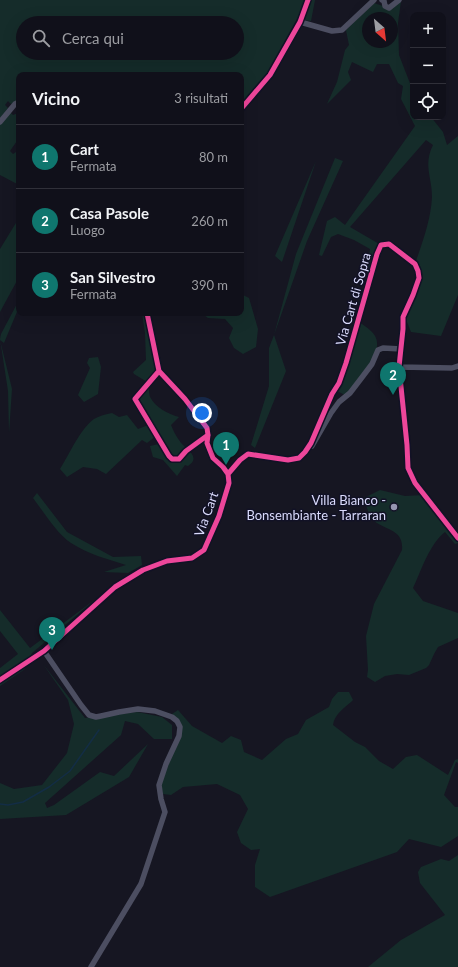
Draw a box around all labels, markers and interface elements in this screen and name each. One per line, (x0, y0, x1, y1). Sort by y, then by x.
north arrow (362, 12, 398, 48)
map controls (410, 12, 446, 120)
button: + (410, 12, 446, 48)
search box (16, 16, 244, 60)
icon: search (30, 27, 52, 49)
text: Cerca qui (62, 29, 124, 47)
button: − (410, 48, 446, 84)
button: locate (410, 84, 446, 120)
text: Vicino (32, 88, 80, 109)
text: 3 risultati (174, 90, 228, 106)
text: Cart (70, 140, 99, 158)
text: 1 (41, 149, 49, 165)
text: 80 m (199, 149, 228, 165)
text: Fermata (70, 158, 117, 174)
text: Casa Pasole (70, 204, 149, 222)
text: 2 (41, 213, 49, 229)
text: 260 m (191, 213, 228, 229)
text: Luogo (70, 222, 105, 238)
street label: Via Cart di Sopra (332, 251, 374, 347)
text: San Silvestro (70, 268, 155, 286)
text: 3 (41, 277, 49, 293)
text: 390 m (191, 277, 228, 293)
text: Fermata (70, 286, 117, 302)
pin: 2 (380, 362, 406, 395)
your location (192, 403, 212, 423)
pin: 1 (213, 432, 239, 465)
street label: Via Cart (191, 489, 222, 538)
place label: Villa Bianco - Bonsembiante - Tarraran (246, 492, 386, 523)
marker: Villa Bianco - Bonsembiante - Tarraran (389, 502, 399, 512)
pin: 3 (39, 617, 65, 650)

